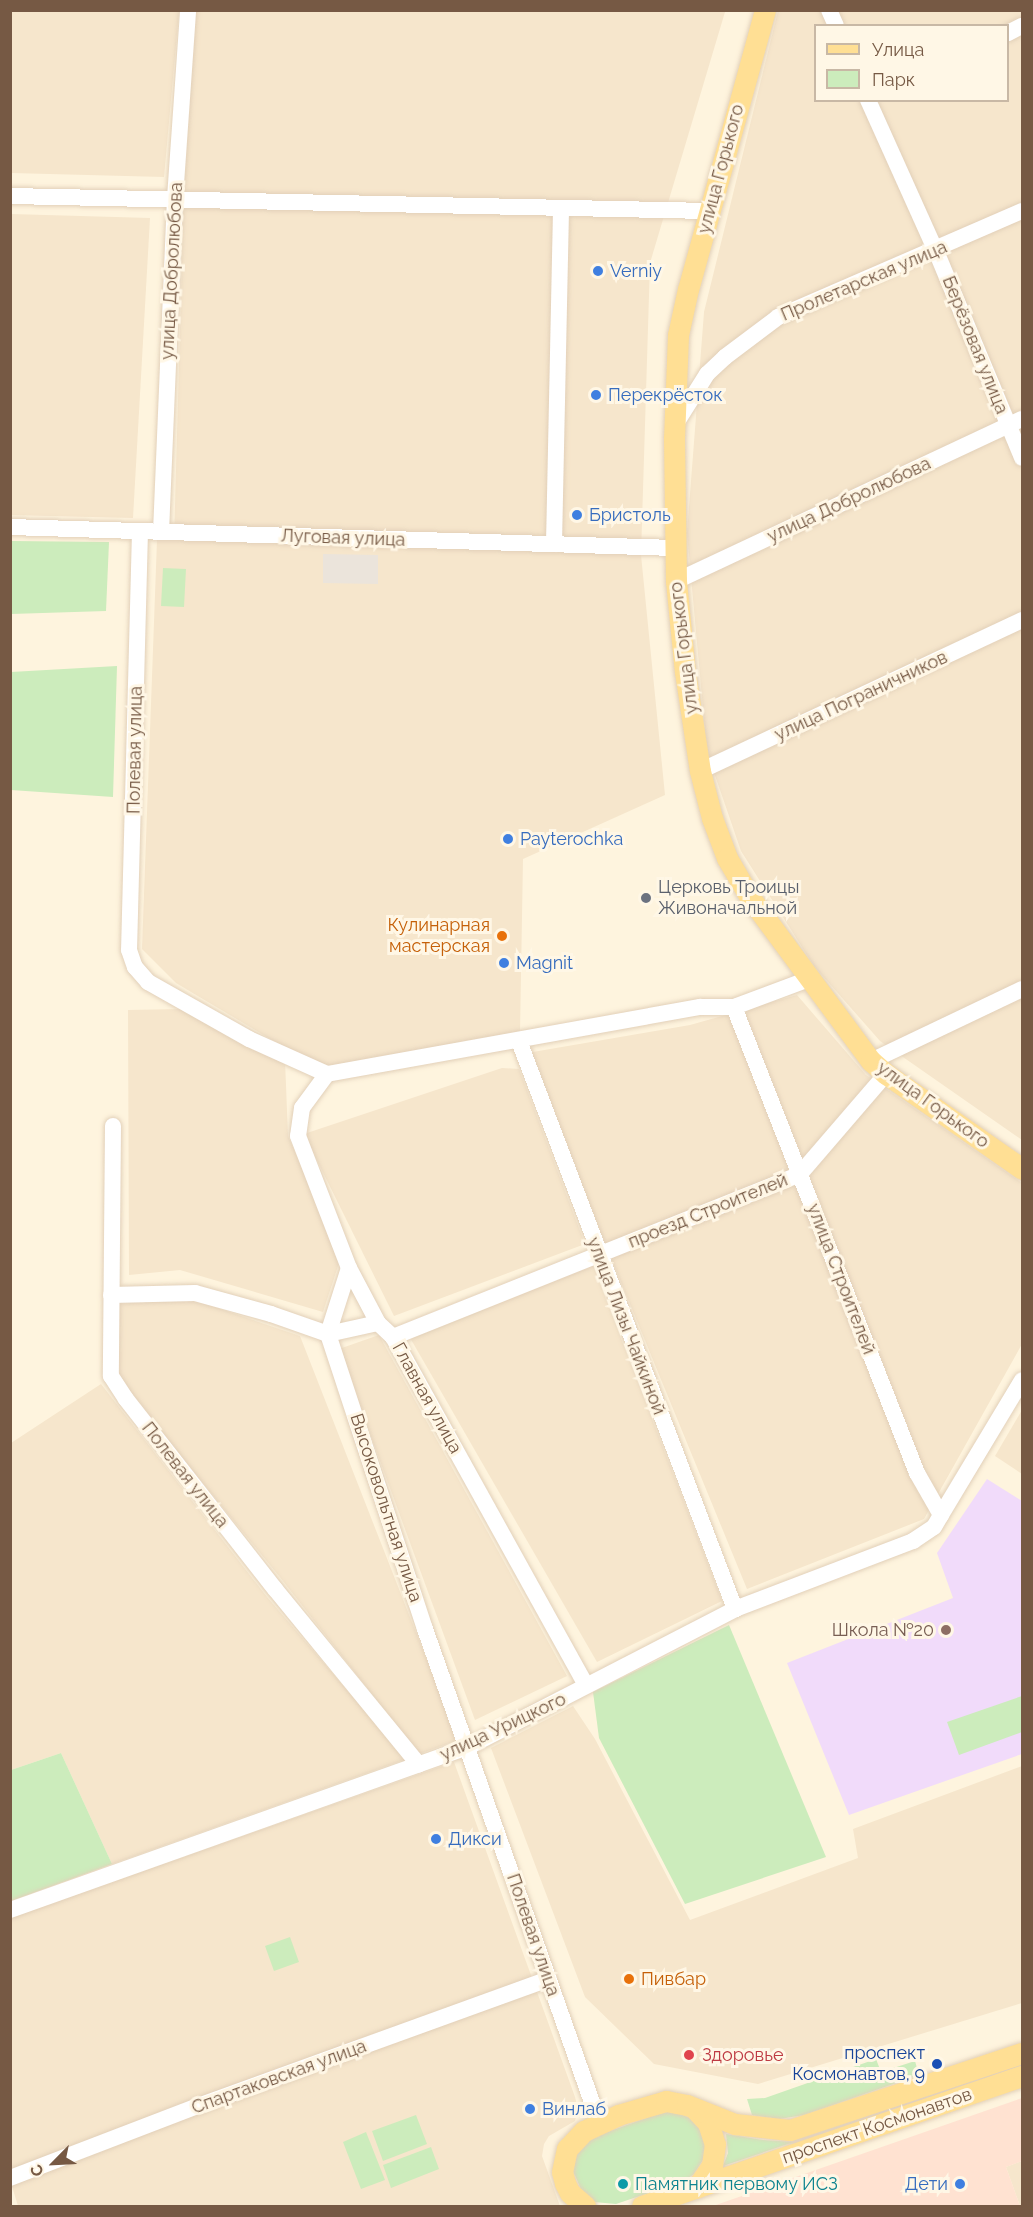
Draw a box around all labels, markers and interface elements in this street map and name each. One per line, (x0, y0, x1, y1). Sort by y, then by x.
legend (814, 24, 1009, 102)
text: Улица (872, 39, 924, 60)
text: Парк (872, 69, 915, 90)
street label: улица Горького (693, 102, 749, 236)
street label: улица Добролюбова (157, 182, 187, 360)
street label: Пролетарская улица (777, 236, 951, 326)
place label: Verniy (610, 260, 662, 282)
marker: Verniy (591, 264, 605, 278)
street label: Берёзовая улица (937, 273, 1013, 417)
place label: Перекрёсток (608, 384, 723, 406)
marker: Перекрёсток (589, 388, 603, 402)
street label: улица Добролюбова (764, 453, 934, 547)
place label: Бристоль (589, 504, 671, 526)
marker: Бристоль (570, 508, 584, 522)
street label: Луговая улица (280, 525, 406, 551)
street label: улица Горького (665, 581, 703, 715)
street label: улица Пограничников (771, 646, 951, 746)
street label: Полевая улица (123, 685, 147, 815)
place label: Payterochka (520, 828, 623, 850)
marker: Payterochka (501, 832, 515, 846)
place label: Церковь Троицы Живоначальной (658, 877, 800, 920)
marker: Церковь Троицы Живоначальной (639, 891, 653, 905)
place label: Кулинарная мастерская (388, 915, 490, 958)
marker: Кулинарная мастерская (495, 929, 509, 943)
place label: Magnit (516, 952, 573, 974)
marker: Magnit (497, 956, 511, 970)
street label: улица Горького (873, 1057, 993, 1153)
street label: проезд Строителей (625, 1169, 791, 1253)
street label: улица Строителей (802, 1201, 880, 1357)
street label: улица Лизы Чайкиной (582, 1234, 670, 1418)
street label: Главная улица (387, 1338, 467, 1458)
street label: Высоковольтная улица (345, 1411, 427, 1605)
street label: Полевая улица (137, 1418, 233, 1532)
place label: Школа №20 (832, 1619, 934, 1641)
marker: Школа №20 (939, 1623, 953, 1637)
street label: улица Урицкого (437, 1688, 569, 1766)
place label: Дикси (448, 1828, 502, 1850)
marker: Дикси (429, 1832, 443, 1846)
street label: Полевая улица (502, 1871, 564, 1999)
place label: Пивбар (641, 1968, 706, 1990)
marker: Пивбар (622, 1972, 636, 1986)
street label: Спартаковская улица (188, 2035, 370, 2119)
place label: проспект Космонавтов, 9 (792, 2043, 925, 2086)
place label: Здоровье (702, 2044, 784, 2066)
marker: Здоровье (680, 2046, 698, 2064)
marker: проспект Космонавтов, 9 (930, 2057, 944, 2071)
street label: проспект Космонавтов (779, 2083, 975, 2169)
place label: Винлаб (542, 2098, 606, 2120)
marker: Винлаб (523, 2102, 537, 2116)
north arrow (24, 2133, 84, 2193)
text: С (26, 2162, 48, 2179)
place label: Памятник первому ИСЗ (635, 2173, 838, 2195)
place label: Дети (905, 2173, 948, 2195)
marker: Памятник первому ИСЗ (616, 2177, 630, 2191)
marker: Дети (953, 2177, 967, 2191)

